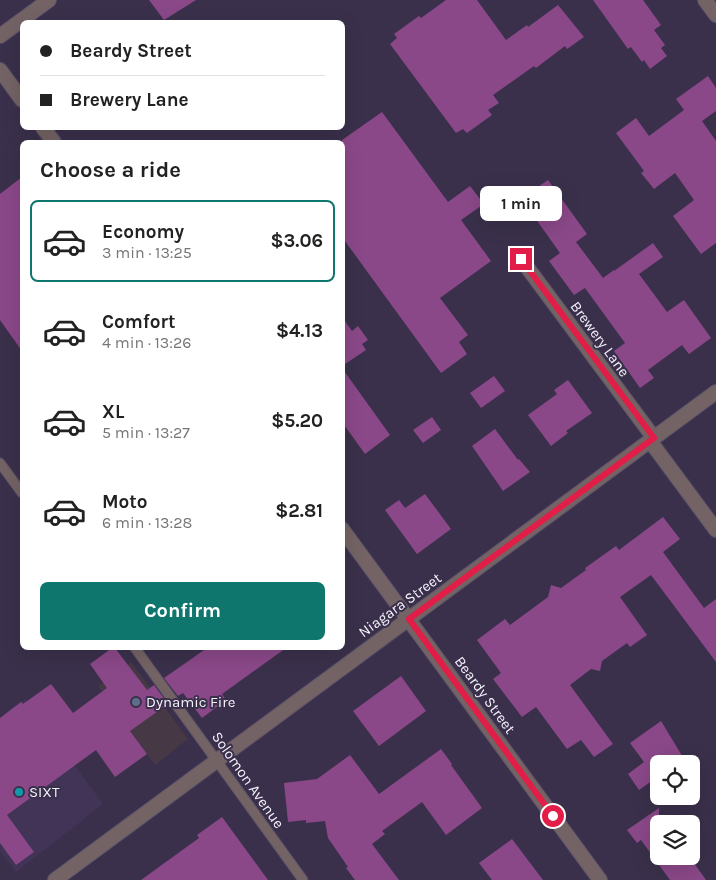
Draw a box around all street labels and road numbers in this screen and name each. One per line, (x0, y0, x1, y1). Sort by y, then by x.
street label: Brewery Lane (567, 298, 633, 380)
street label: Niagara Street (355, 569, 445, 641)
street label: Beardy Street (451, 653, 519, 738)
street label: Solomon Avenue (208, 728, 288, 832)

